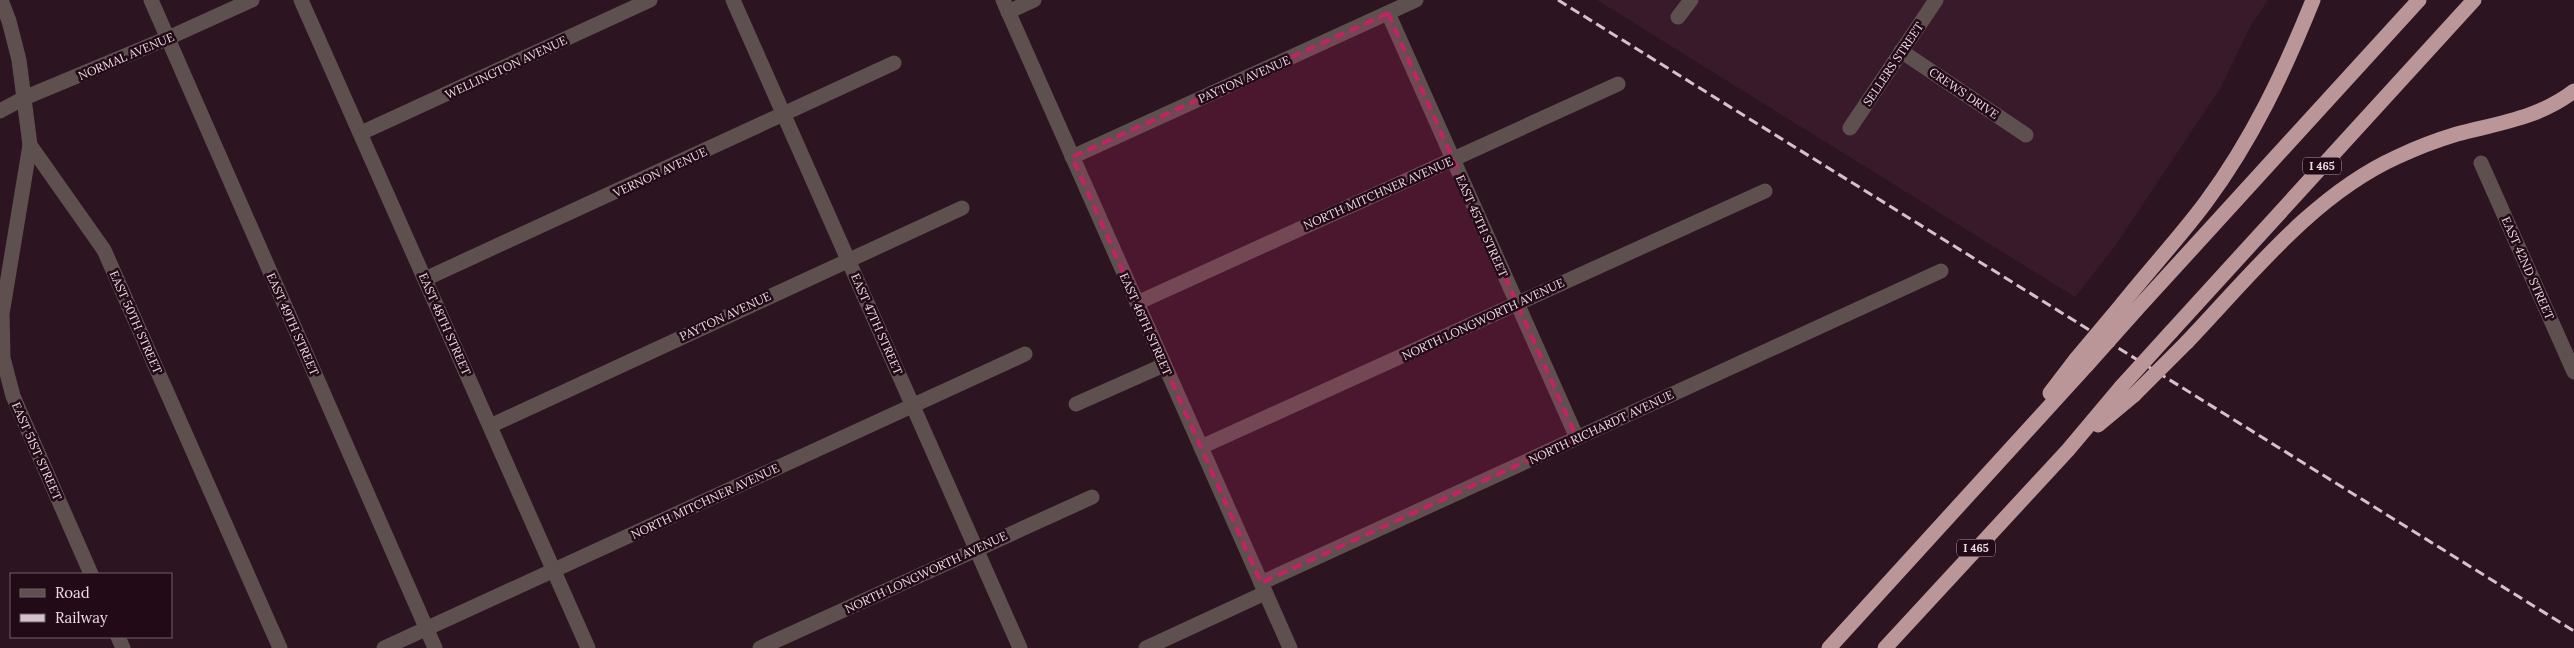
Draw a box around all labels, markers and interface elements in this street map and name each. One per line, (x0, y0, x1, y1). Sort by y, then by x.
street label: SELLERS STREET (1859, 19, 1927, 109)
street label: NORMAL AVENUE (76, 29, 176, 83)
street label: WELLINGTON AVENUE (443, 32, 569, 102)
street label: PAYTON AVENUE (1196, 52, 1292, 106)
street label: CREWS DRIVE (1926, 64, 2002, 122)
street label: VERNON AVENUE (610, 144, 709, 201)
street label: NORTH MITCHNER AVENUE (1301, 153, 1455, 233)
road number: I 465 (2303, 158, 2341, 175)
street label: EAST 45TH STREET (1453, 172, 1511, 280)
street label: EAST 42ND STREET (2498, 214, 2558, 322)
street label: EAST 50TH STREET (106, 268, 166, 376)
street label: EAST 49TH STREET (264, 270, 323, 378)
street label: EAST 48TH STREET (416, 270, 474, 378)
street label: EAST 46TH STREET (1117, 270, 1176, 378)
street label: EAST 47TH STREET (848, 271, 906, 377)
street label: NORTH LONGWORTH AVENUE (1399, 275, 1567, 363)
street label: PAYTON AVENUE (677, 288, 773, 344)
street label: NORTH RICHARDT AVENUE (1526, 387, 1676, 467)
street label: EAST 51ST STREET (9, 400, 65, 503)
street label: NORTH MITCHNER AVENUE (628, 460, 782, 542)
street label: NORTH LONGWORTH AVENUE (842, 528, 1010, 616)
road number: I 465 (1957, 540, 1995, 556)
legend (10, 573, 172, 638)
text: Road (55, 583, 90, 602)
text: Railway (55, 608, 108, 627)

